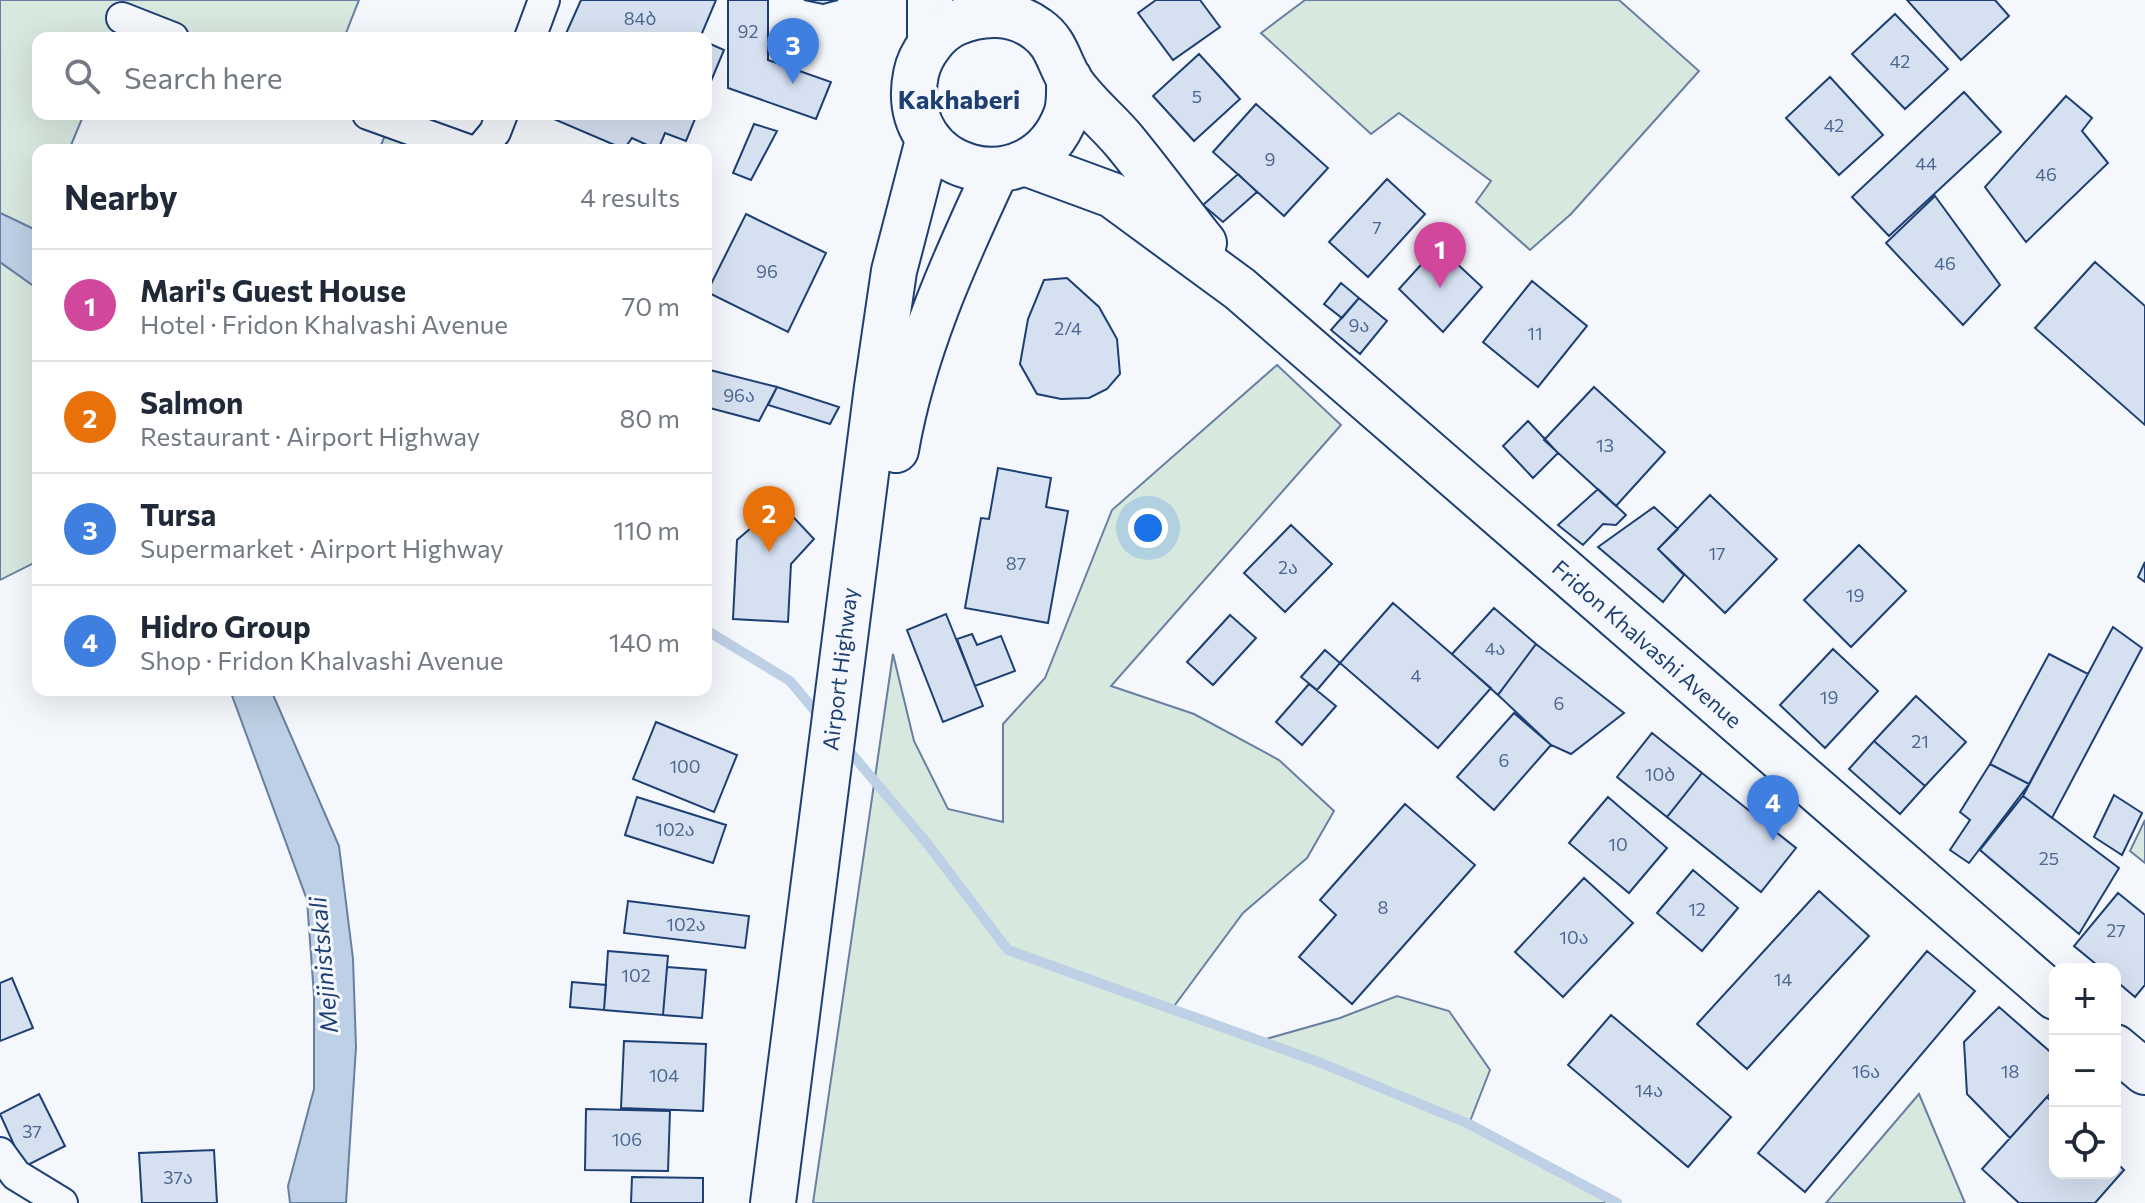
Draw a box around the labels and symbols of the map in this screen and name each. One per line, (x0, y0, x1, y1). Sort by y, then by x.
house number: 84ბ (624, 7, 656, 29)
pin: 3 (767, 18, 819, 84)
house number: 92 (738, 20, 758, 42)
house number: 42 (1890, 50, 1910, 72)
district label: Kakhaberi (898, 83, 1020, 114)
house number: 5 (1192, 85, 1202, 107)
house number: 42 (1824, 114, 1844, 136)
house number: 9 (1265, 148, 1275, 170)
house number: 44 (1915, 152, 1937, 174)
house number: 46 (2035, 163, 2057, 185)
house number: 7 (1372, 216, 1382, 238)
pin: 1 (1414, 222, 1466, 288)
house number: 46 (1934, 252, 1956, 274)
house number: 96 (756, 260, 778, 282)
house number: 9ა (1349, 314, 1369, 336)
house number: 2/4 (1054, 317, 1082, 339)
house number: 11 (1527, 322, 1543, 344)
house number: 96ა (723, 384, 755, 406)
house number: 13 (1596, 434, 1614, 456)
pin: 2 (743, 486, 795, 552)
your location (1128, 508, 1168, 548)
house number: 17 (1708, 542, 1726, 564)
house number: 87 (1006, 552, 1026, 574)
street label: Fridon Khalvashi Avenue (1547, 554, 1748, 733)
house number: 2ა (1278, 556, 1298, 578)
house number: 19 (1846, 584, 1864, 606)
street label: Airport Highway (816, 586, 863, 752)
house number: 4ა (1485, 637, 1505, 659)
house number: 4 (1411, 664, 1422, 686)
house number: 19 (1820, 686, 1838, 708)
house number: 6 (1554, 692, 1564, 714)
house number: 21 (1911, 730, 1929, 752)
house number: 6 (1499, 749, 1509, 771)
house number: 100 (669, 755, 701, 777)
house number: 10ბ (1645, 763, 1675, 785)
pin: 4 (1747, 775, 1799, 841)
house number: 102ა (655, 818, 695, 840)
house number: 10 (1608, 833, 1628, 855)
house number: 25 (2039, 847, 2059, 869)
water label: Mejinistskali (302, 895, 343, 1035)
house number: 8 (1378, 896, 1389, 918)
house number: 12 (1688, 898, 1706, 920)
house number: 102ა (666, 913, 706, 935)
house number: 27 (2106, 919, 2126, 941)
house number: 10ა (1559, 926, 1589, 948)
house number: 102 (621, 964, 651, 986)
house number: 14 (1774, 968, 1792, 990)
house number: 16ა (1852, 1060, 1880, 1082)
house number: 18 (2001, 1060, 2019, 1082)
house number: 104 (649, 1064, 679, 1086)
house number: 14ა (1635, 1079, 1663, 1101)
house number: 37 (22, 1120, 42, 1142)
house number: 106 (612, 1128, 642, 1150)
house number: 37ა (163, 1166, 193, 1188)

